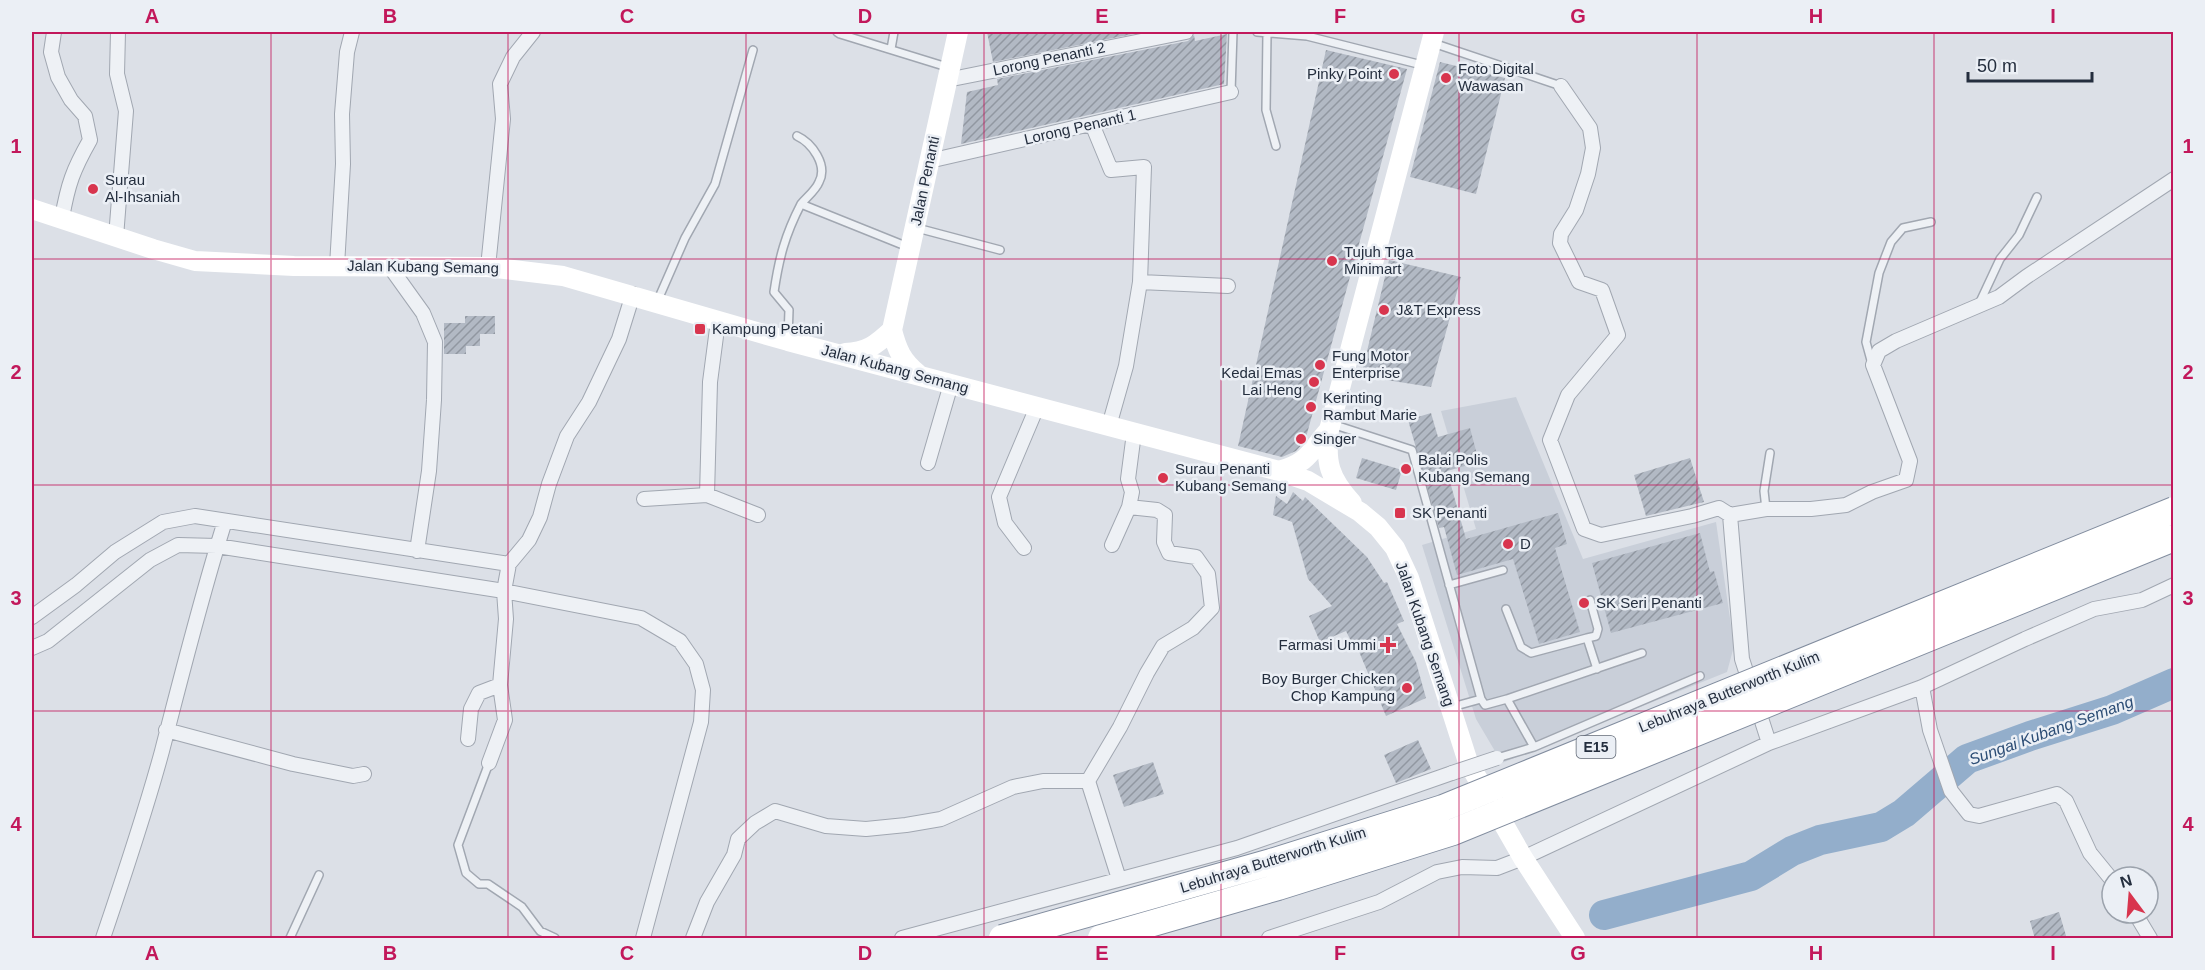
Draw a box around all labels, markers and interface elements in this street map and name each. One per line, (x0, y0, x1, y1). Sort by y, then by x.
text: A (145, 5, 159, 27)
text: B (383, 5, 397, 27)
text: C (620, 5, 634, 27)
text: D (858, 5, 872, 27)
text: E (1095, 5, 1109, 27)
text: F (1334, 5, 1346, 27)
text: G (1570, 5, 1586, 27)
text: H (1809, 5, 1823, 27)
text: I (2050, 5, 2056, 27)
street label: Lorong Penanti 2 (991, 38, 1107, 79)
scale bar (1968, 45, 2092, 83)
text: 50 m (1977, 56, 2017, 76)
place label: Foto Digital Wawasan (1458, 60, 1534, 94)
place label: Pinky Point (1307, 65, 1383, 82)
marker: Pinky Point (1387, 67, 1401, 81)
marker: Foto Digital Wawasan (1439, 71, 1453, 85)
street label: Lorong Penanti 1 (1022, 105, 1137, 148)
text: 1 (10, 135, 22, 157)
street label: Jalan Penanti (907, 135, 942, 227)
text: 1 (2182, 135, 2194, 157)
place label: Surau Al-Ihsaniah (105, 171, 180, 205)
marker: Surau Al-Ihsaniah (86, 182, 100, 196)
place label: Tujuh Tiga Minimart (1344, 243, 1414, 277)
marker: Tujuh Tiga Minimart (1325, 254, 1339, 268)
street label: Jalan Kubang Semang (347, 257, 499, 276)
place label: J&T Express (1396, 301, 1481, 318)
marker: J&T Express (1377, 303, 1391, 317)
place label: Kampung Petani (712, 320, 823, 337)
marker: Kampung Petani (693, 322, 707, 336)
street label: Jalan Kubang Semang (820, 341, 971, 396)
place label: Fung Motor Enterprise (1332, 347, 1409, 381)
marker: Fung Motor Enterprise (1313, 358, 1327, 372)
text: 2 (10, 361, 22, 383)
text: 2 (2182, 361, 2194, 383)
place label: Kedai Emas Lai Heng (1221, 364, 1302, 398)
marker: Kedai Emas Lai Heng (1307, 375, 1321, 389)
place label: Kerinting Rambut Marie (1323, 389, 1417, 423)
marker: Kerinting Rambut Marie (1304, 400, 1318, 414)
place label: Singer (1313, 430, 1356, 447)
marker: Singer (1294, 432, 1308, 446)
place label: Balai Polis Kubang Semang (1418, 451, 1530, 485)
place label: Surau Penanti Kubang Semang (1175, 460, 1287, 494)
marker: Balai Polis Kubang Semang (1399, 462, 1413, 476)
marker: Surau Penanti Kubang Semang (1156, 471, 1170, 485)
place label: SK Penanti (1412, 504, 1487, 521)
marker: SK Penanti (1393, 506, 1407, 520)
place label: D (1520, 535, 1531, 552)
marker: D (1501, 537, 1515, 551)
street label: Jalan Kubang Semang (1393, 559, 1458, 708)
text: 3 (10, 587, 22, 609)
text: 3 (2182, 587, 2194, 609)
place label: SK Seri Penanti (1596, 594, 1702, 611)
marker: SK Seri Penanti (1577, 596, 1591, 610)
place label: Farmasi Ummi (1279, 636, 1376, 653)
marker: Farmasi Ummi (1381, 638, 1395, 652)
street label: Lebuhraya Butterworth Kulim (1636, 647, 1822, 736)
place label: Boy Burger Chicken Chop Kampung (1262, 670, 1395, 704)
marker: Boy Burger Chicken Chop Kampung (1400, 681, 1414, 695)
water label: Sungai Kubang Semang (1967, 693, 2136, 768)
road number: E15 (1576, 736, 1616, 758)
text: 4 (10, 813, 22, 835)
text: 4 (2182, 813, 2194, 835)
street label: Lebuhraya Butterworth Kulim (1178, 823, 1368, 896)
north arrow (2100, 865, 2160, 925)
text: N (2118, 871, 2134, 891)
text: A (145, 942, 159, 964)
text: B (383, 942, 397, 964)
text: C (620, 942, 634, 964)
text: D (858, 942, 872, 964)
text: E (1095, 942, 1109, 964)
text: F (1334, 942, 1346, 964)
text: G (1570, 942, 1586, 964)
text: H (1809, 942, 1823, 964)
text: I (2050, 942, 2056, 964)

